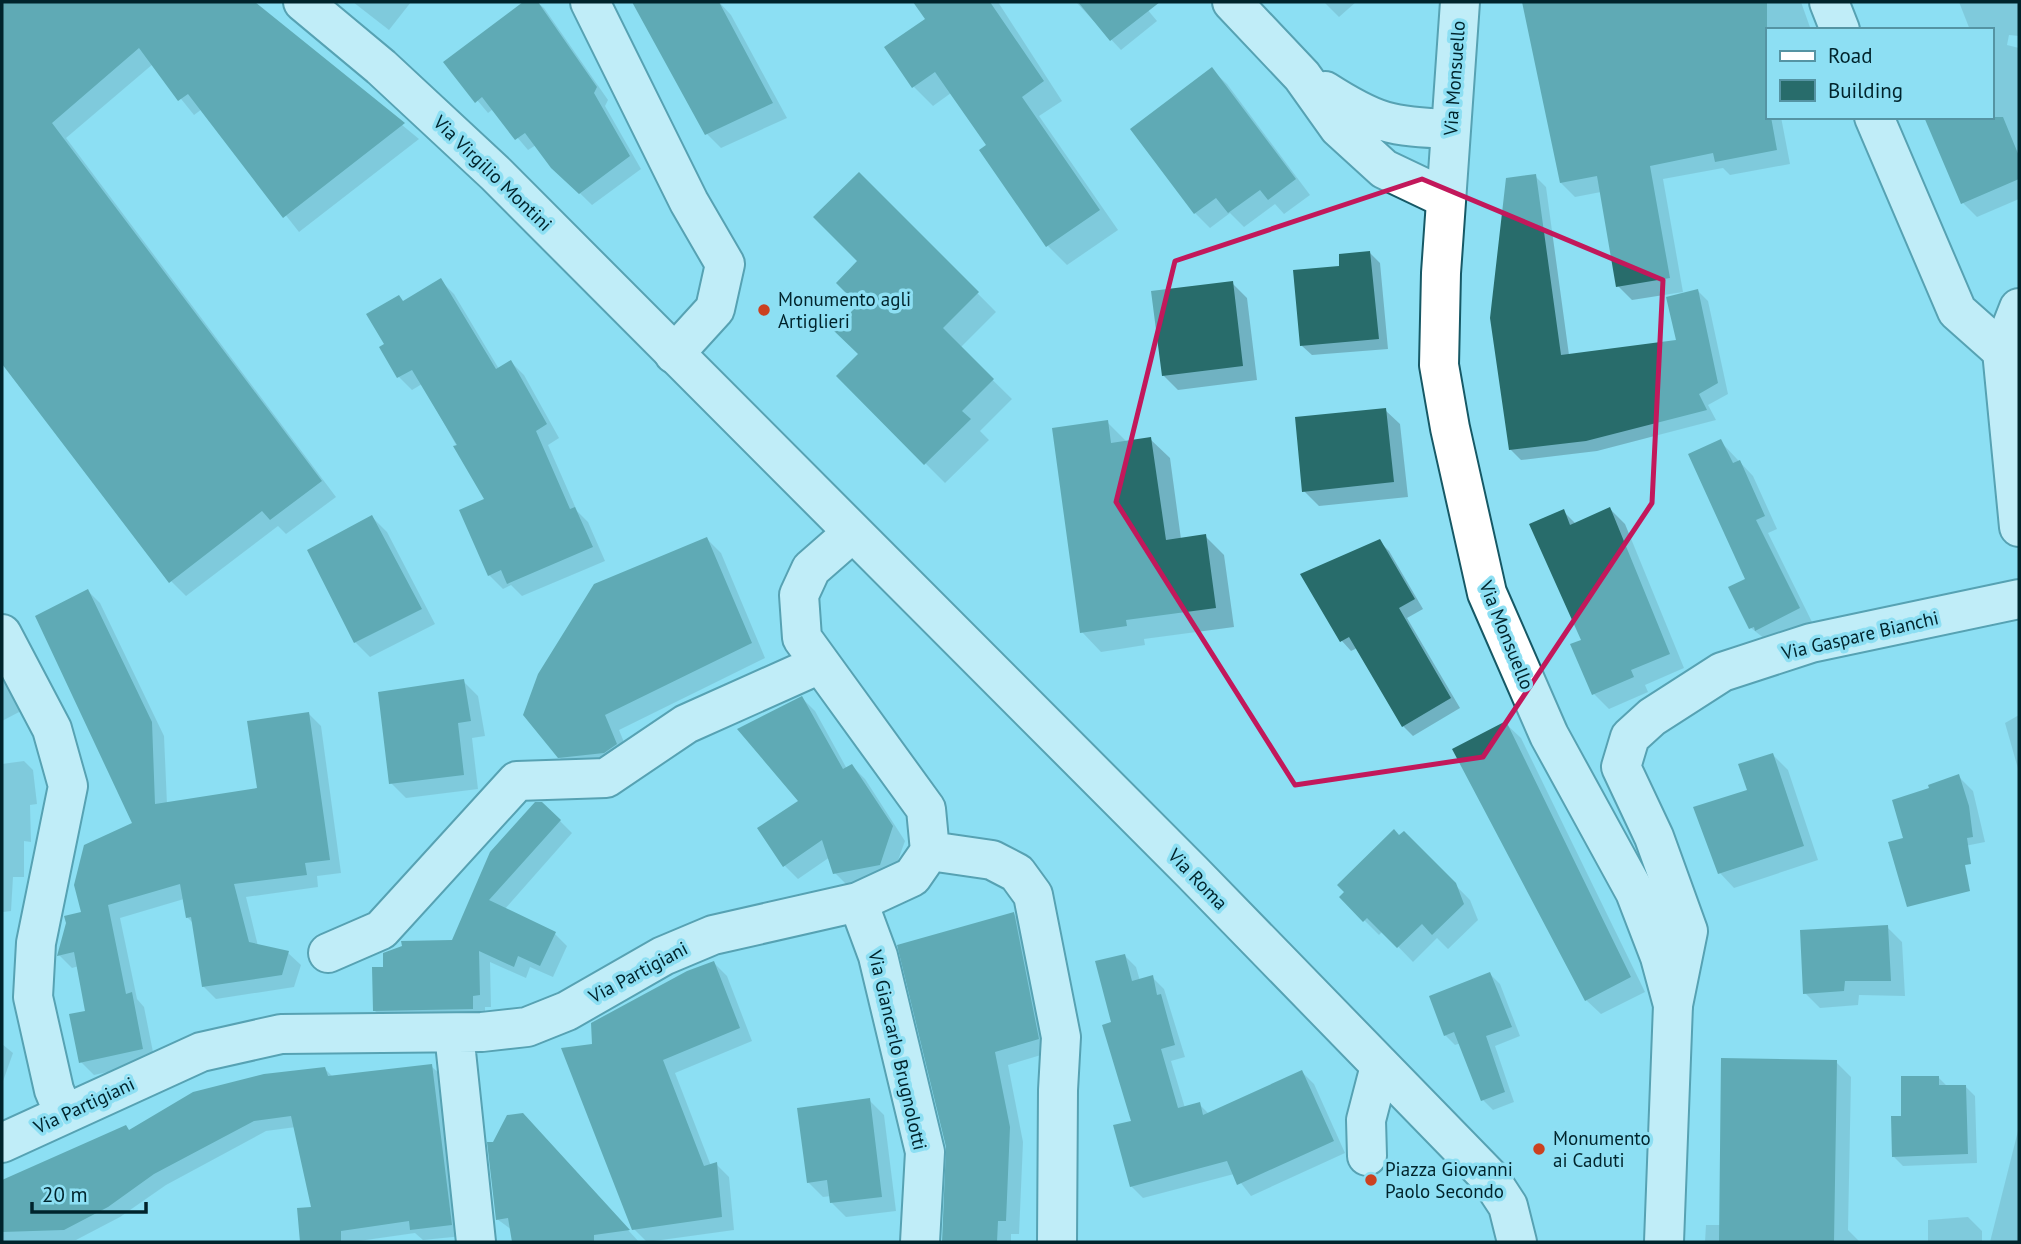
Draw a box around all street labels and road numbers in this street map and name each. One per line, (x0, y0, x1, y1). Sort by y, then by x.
street label: Via Monsuello (1438, 20, 1470, 137)
street label: Via Virgilio Montini (428, 109, 557, 236)
street label: Via Monsuello (1474, 576, 1540, 693)
street label: Via Gaspare Bianchi (1778, 605, 1941, 665)
street label: Via Roma (1162, 843, 1233, 915)
street label: Via Partigiani (584, 936, 692, 1009)
street label: Via Giancarlo Brugnolotti (863, 947, 933, 1152)
street label: Via Partigiani (29, 1071, 138, 1139)

